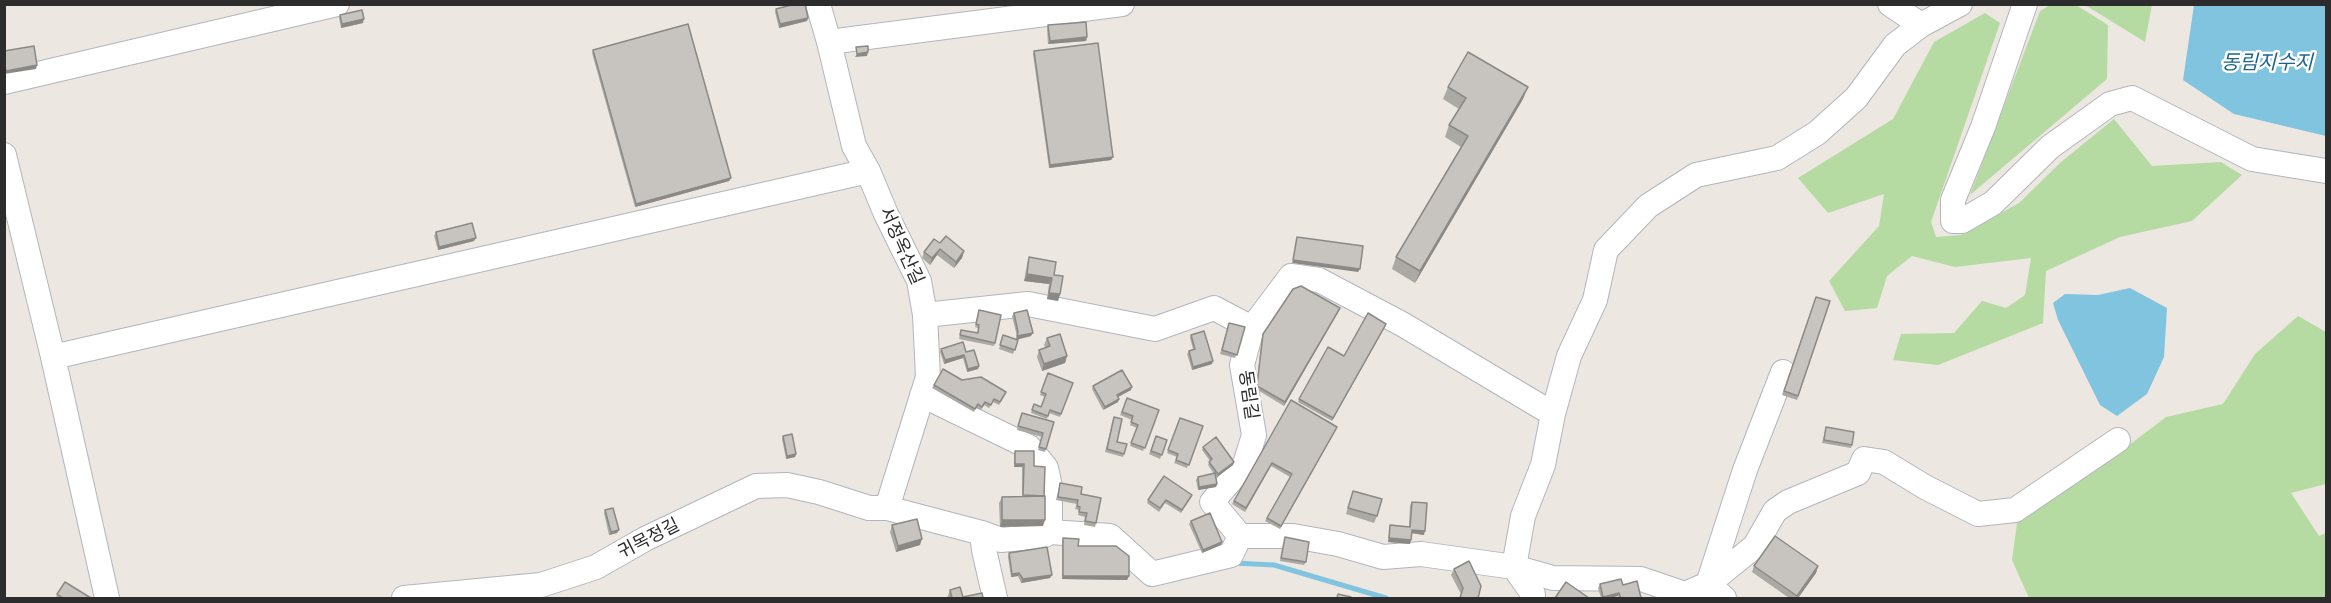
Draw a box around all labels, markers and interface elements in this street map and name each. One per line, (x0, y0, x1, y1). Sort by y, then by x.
water label: 동림지수지 (2221, 51, 2313, 75)
street label: 서정옥산길 (874, 204, 928, 288)
street label: 동림길 (1234, 369, 1262, 421)
street label: 귀목정길 (615, 514, 683, 564)

